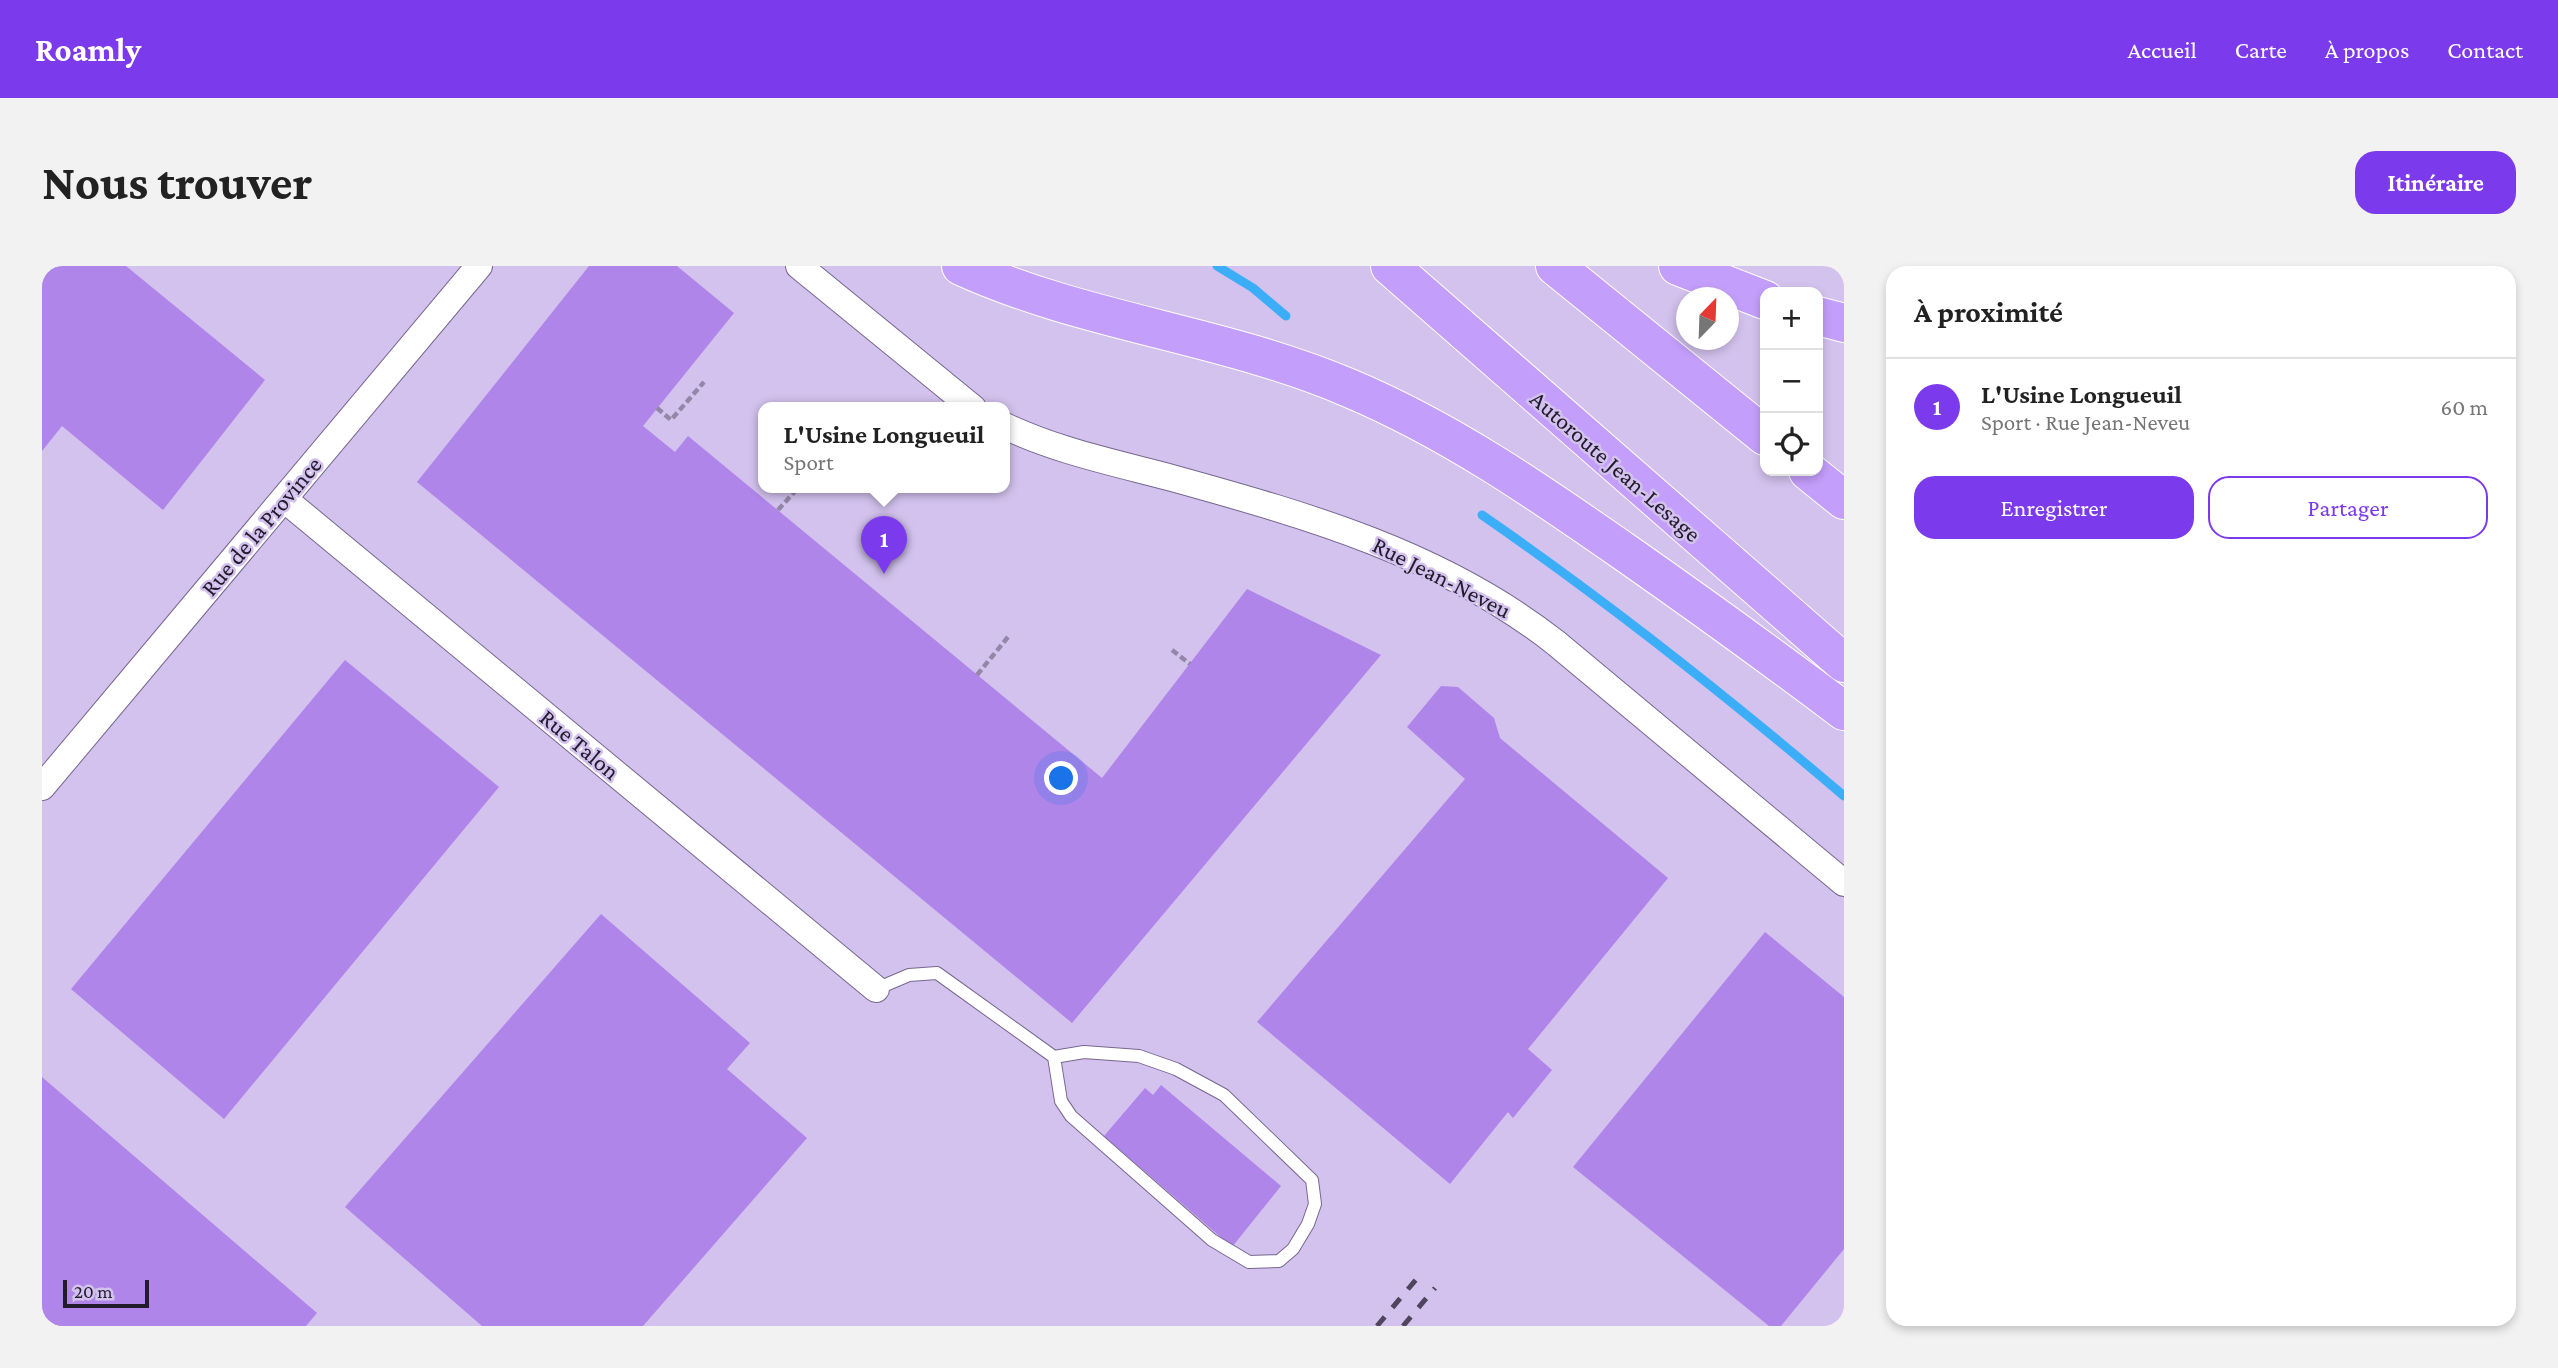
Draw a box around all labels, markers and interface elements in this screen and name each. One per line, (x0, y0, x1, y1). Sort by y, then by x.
text: Roamly (35, 31, 141, 68)
text: Accueil (2127, 36, 2197, 63)
text: Carte (2235, 36, 2287, 63)
text: À propos (2325, 36, 2409, 63)
text: Contact (2447, 36, 2523, 63)
button: Itinéraire (2355, 151, 2516, 214)
text: Nous trouver (42, 155, 312, 210)
north arrow (1676, 287, 1739, 350)
map controls (1760, 287, 1823, 476)
button: + (1760, 287, 1823, 350)
text: À proximité (1914, 295, 2063, 328)
button: − (1760, 350, 1823, 413)
text: L'Usine Longueuil (1981, 380, 2182, 409)
street label: Autoroute Jean-Lesage (1525, 385, 1707, 547)
text: 1 (1933, 394, 1941, 420)
text: 60 m (2441, 394, 2488, 420)
popup (758, 402, 1010, 493)
text: Sport · Rue Jean-Neveu (1981, 409, 2190, 435)
button: locate (1760, 413, 1823, 476)
text: L'Usine Longueuil (784, 420, 984, 449)
text: Sport (784, 449, 834, 475)
street label: Rue de la Province (195, 451, 327, 601)
button: Enregistrer (1914, 476, 2194, 539)
button: Partager (2208, 476, 2488, 539)
pin: 1 (861, 516, 907, 574)
street label: Rue Jean-Neveu (1368, 531, 1516, 624)
street label: Rue Talon (535, 703, 625, 785)
your location (1044, 761, 1078, 795)
scale bar (63, 1277, 149, 1309)
text: 20 m (74, 1281, 113, 1302)

